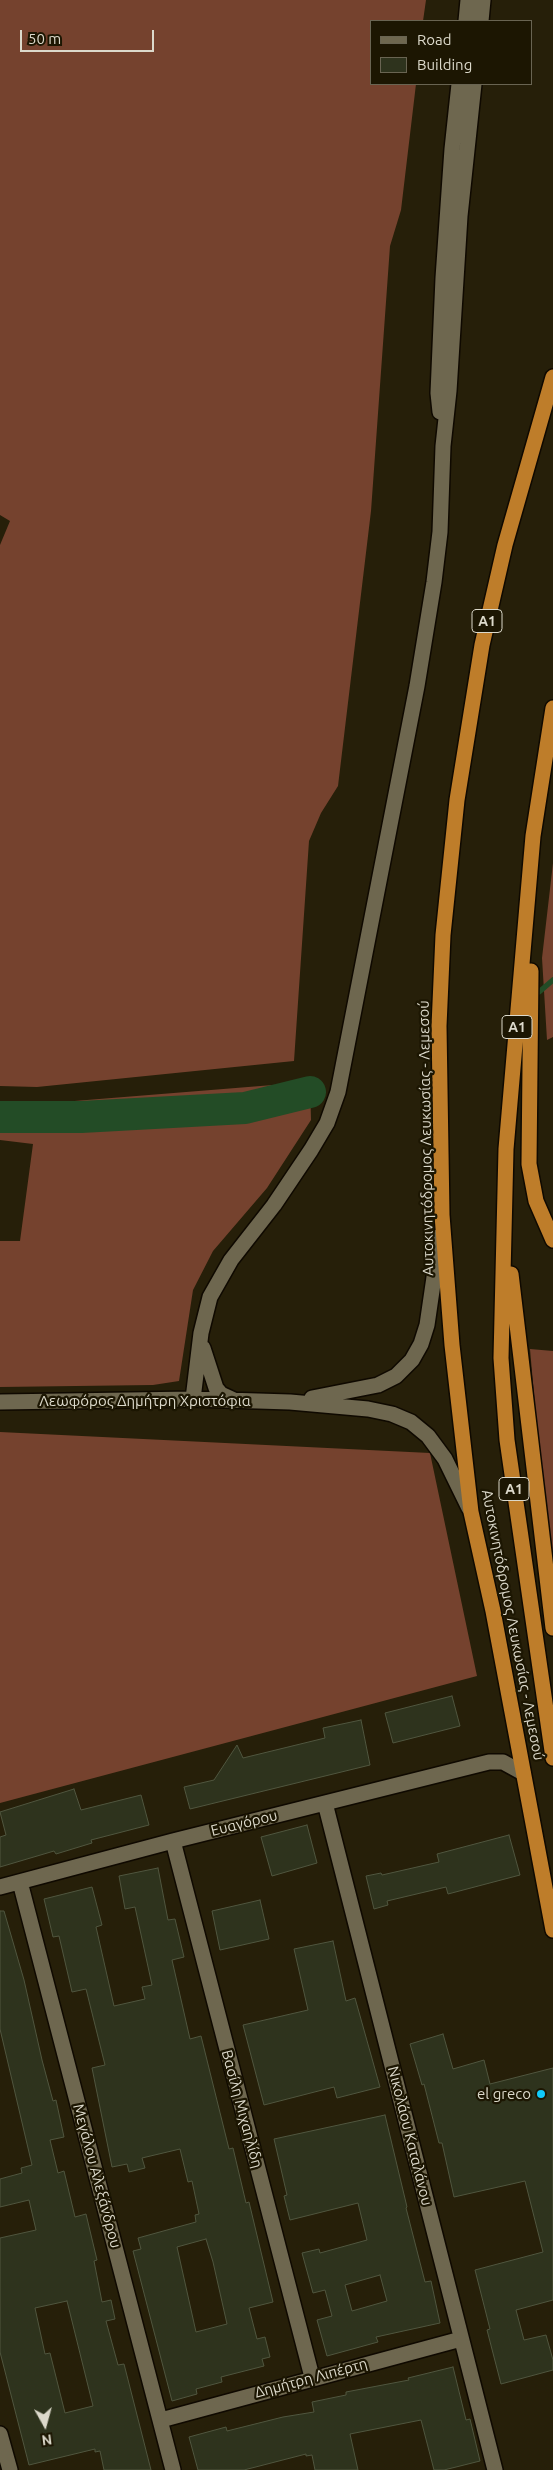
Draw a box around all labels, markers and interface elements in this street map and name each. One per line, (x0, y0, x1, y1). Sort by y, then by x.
scale bar (22, 20, 156, 52)
legend (370, 20, 533, 85)
text: 50 m (28, 30, 61, 47)
text: Road (417, 31, 452, 48)
text: Building (417, 56, 472, 73)
road number: A1 (472, 610, 502, 632)
street label: Αυτοκινητόδρομος Λευκωσίας - Λεμεσού (415, 1000, 437, 1276)
road number: A1 (502, 1016, 532, 1038)
street label: Λεωφόρος Δημήτρη Χριστόφια (39, 1392, 251, 1410)
road number: A1 (499, 1478, 529, 1500)
street label: Αυτοκινητόδρομος Λευκωσίας - Λεμεσού (478, 1488, 548, 1762)
street label: Ευαγόρου (209, 1806, 279, 1840)
street label: Βασίλη Μιχαηλίδη (218, 2048, 266, 2170)
street label: Νικολάου Καταλάνου (384, 2064, 436, 2208)
place label: el greco (477, 2085, 531, 2103)
marker: el greco (535, 2088, 547, 2100)
street label: Μεγάλου Αλεξάνδρου (69, 2102, 125, 2250)
street label: Δημήτρη Λιπέρτη (253, 2354, 369, 2402)
north arrow (20, 2400, 70, 2450)
text: N (41, 2431, 53, 2448)

